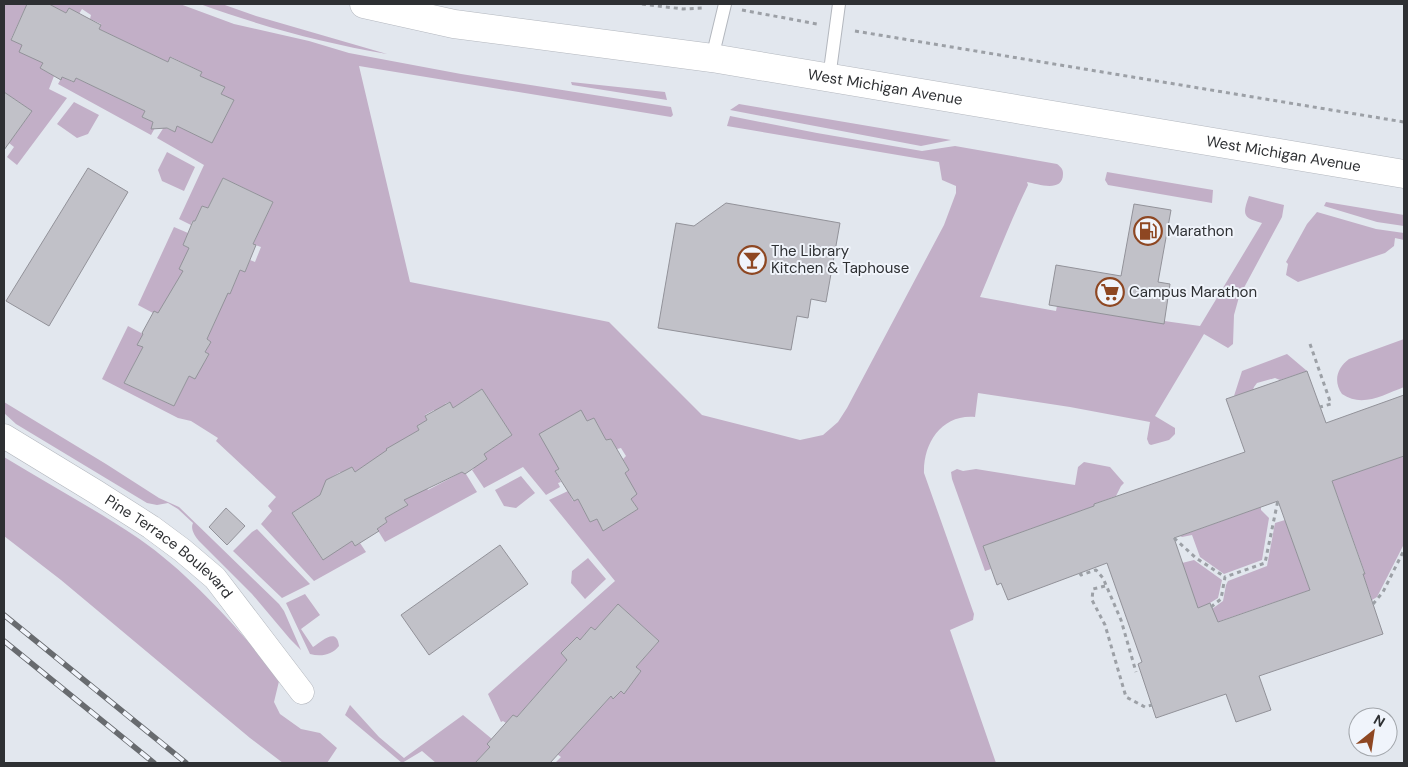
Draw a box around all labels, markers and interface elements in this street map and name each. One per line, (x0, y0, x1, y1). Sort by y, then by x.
street label: West Michigan Avenue (806, 64, 964, 110)
street label: West Michigan Avenue (1205, 131, 1363, 177)
fuel station icon: Marathon (1133, 216, 1163, 246)
place label: Marathon (1167, 221, 1233, 241)
place label: The Library Kitchen & Taphouse (771, 241, 909, 278)
bar icon: The Library Kitchen & Taphouse (737, 245, 767, 275)
supermarket icon: Campus Marathon (1095, 277, 1125, 307)
place label: Campus Marathon (1129, 282, 1257, 302)
street label: Pine Terrace Boulevard (101, 490, 237, 603)
north arrow (1348, 707, 1398, 757)
text: N (1371, 710, 1388, 731)

